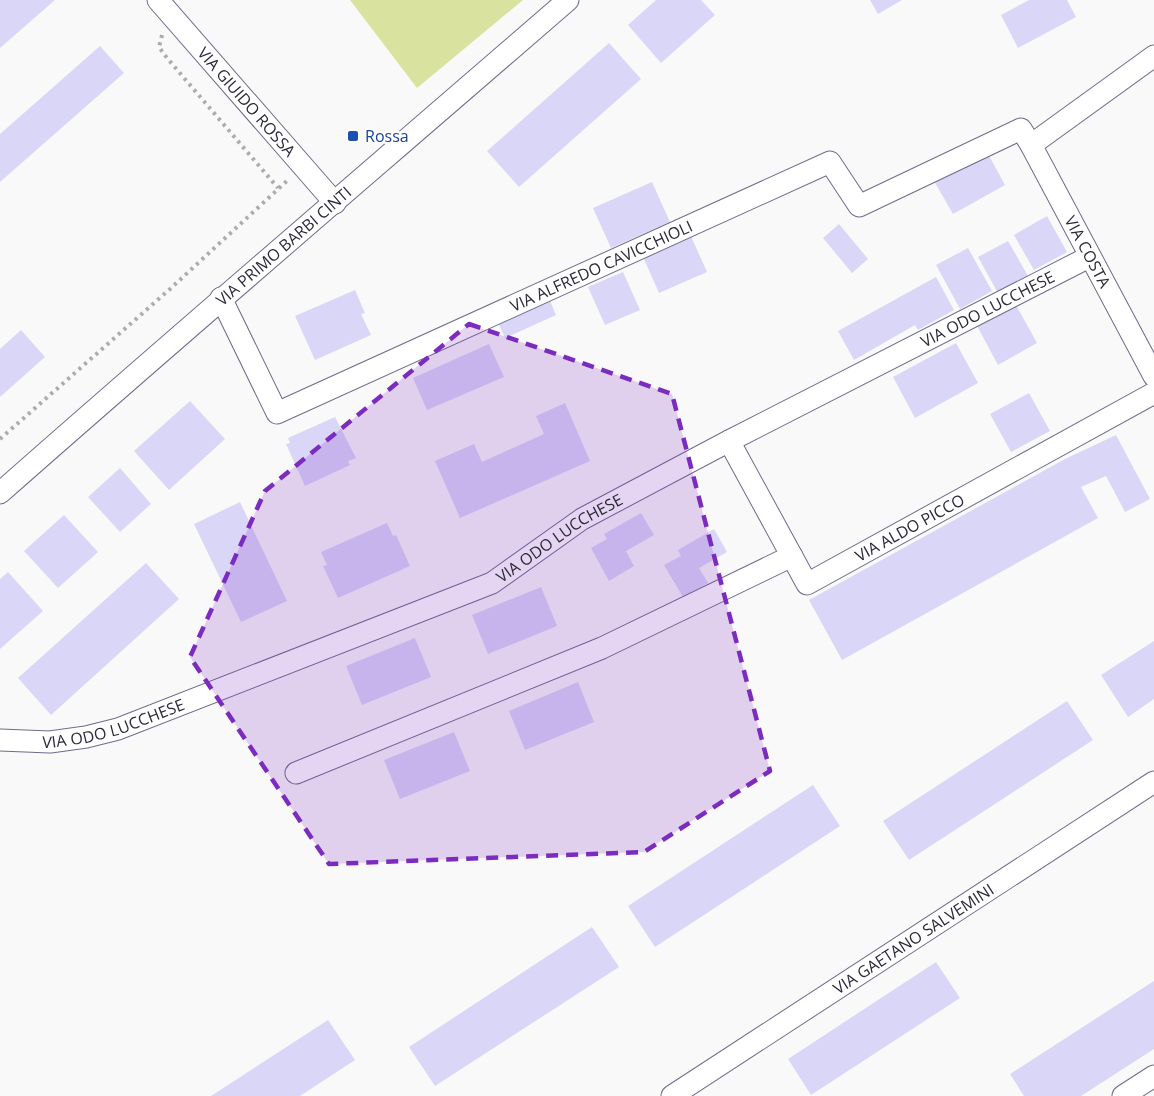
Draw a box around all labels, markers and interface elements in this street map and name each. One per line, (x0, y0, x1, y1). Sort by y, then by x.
street label: VIA GIUIDO ROSSA (193, 42, 301, 162)
place label: Rossa (365, 125, 409, 147)
marker: Rossa (346, 129, 360, 143)
street label: VIA PRIMO BARBI CINTI (211, 181, 356, 311)
street label: VIA COSTA (1060, 212, 1116, 292)
street label: VIA ALFREDO CAVICCHIOLI (507, 215, 696, 317)
street label: VIA ODO LUCCHESE (917, 266, 1058, 352)
street label: VIA ODO LUCCHESE (492, 488, 626, 588)
street label: VIA ALDO PICCO (851, 489, 968, 567)
street label: VIA ODO LUCCHESE (42, 693, 188, 753)
street label: VIA GAETANO SALVEMINI (829, 878, 998, 999)

